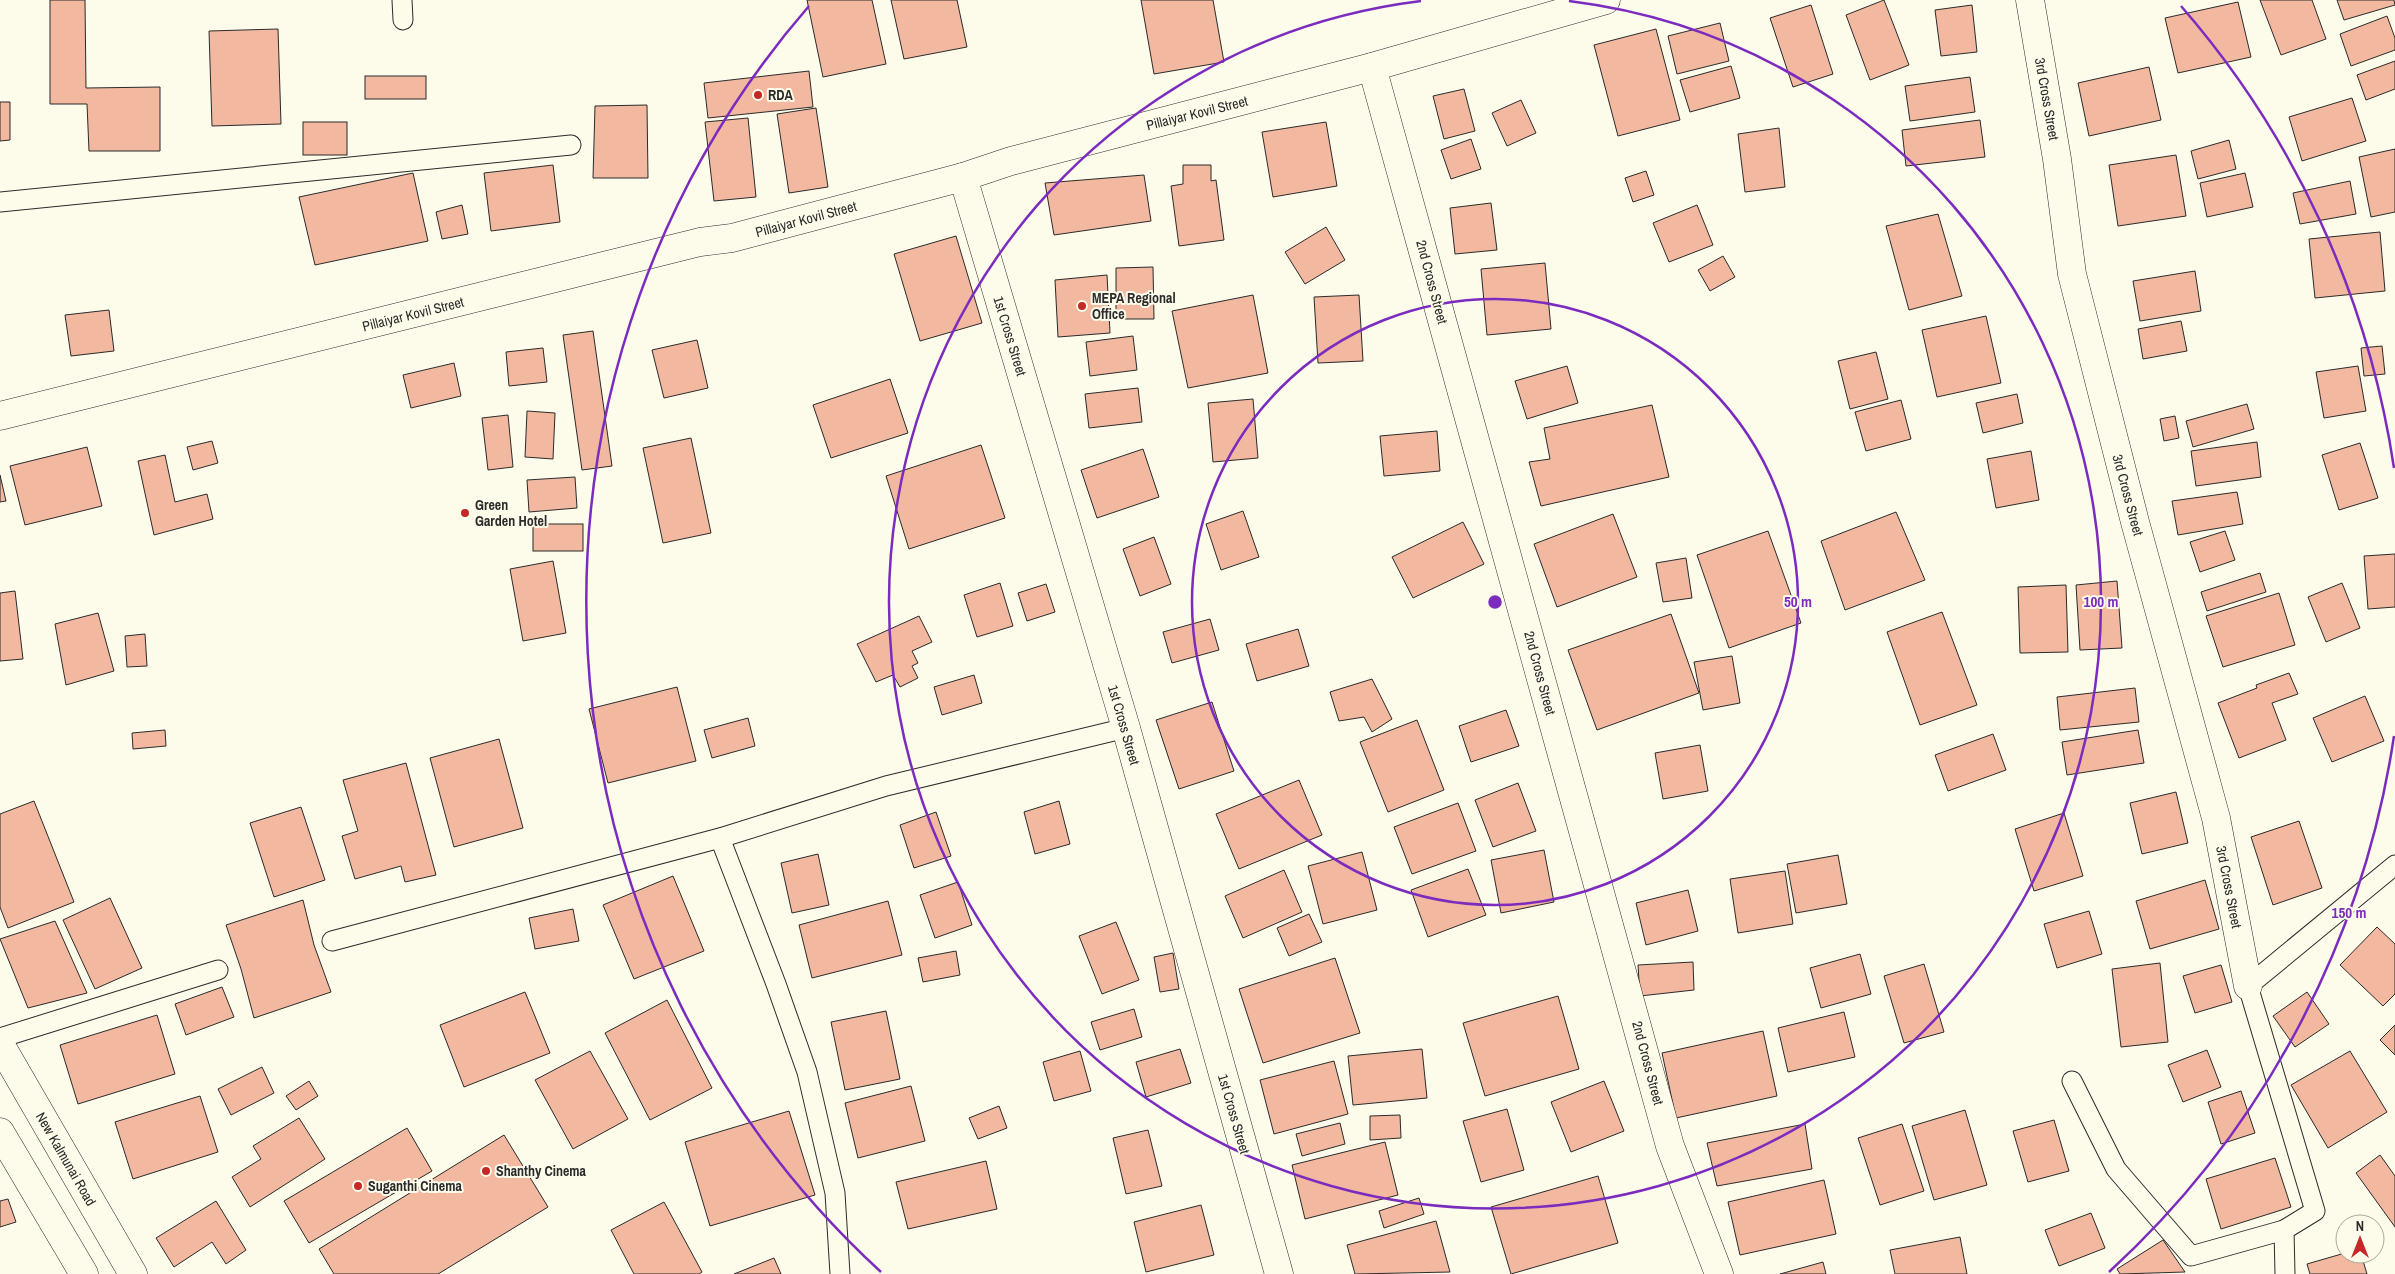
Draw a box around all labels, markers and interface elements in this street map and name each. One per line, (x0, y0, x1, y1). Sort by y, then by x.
street label: 3rd Cross Street (2031, 56, 2063, 142)
place label: RDA (768, 86, 794, 104)
marker: RDA (752, 89, 764, 101)
street label: Pillaiyar Kovil Street (1144, 92, 1250, 134)
street label: Pillaiyar Kovil Street (753, 197, 859, 241)
street label: 2nd Cross Street (1412, 238, 1452, 326)
place label: MEPA Regional Office (1092, 289, 1176, 323)
street label: Pillaiyar Kovil Street (360, 293, 466, 335)
street label: 1st Cross Street (989, 294, 1031, 378)
marker: MEPA Regional Office (1076, 300, 1088, 312)
street label: 3rd Cross Street (2108, 452, 2148, 538)
place label: Green Garden Hotel (475, 496, 547, 530)
marker: Green Garden Hotel (459, 507, 471, 519)
text: 50 m (1784, 591, 1812, 612)
text: 100 m (2084, 591, 2118, 612)
centre of rings (1486, 593, 1504, 611)
street label: 2nd Cross Street (1520, 629, 1560, 717)
street label: 1st Cross Street (1104, 683, 1144, 767)
street label: 3rd Cross Street (2212, 844, 2246, 930)
text: 150 m (2332, 902, 2366, 923)
street label: 2nd Cross Street (1628, 1019, 1668, 1107)
street label: 1st Cross Street (1214, 1072, 1254, 1156)
street label: New Kalmunai Road (32, 1109, 100, 1209)
place label: Shanthy Cinema (496, 1162, 587, 1180)
marker: Shanthy Cinema (480, 1165, 492, 1177)
place label: Suganthi Cinema (368, 1177, 462, 1195)
marker: Suganthi Cinema (352, 1180, 364, 1192)
north arrow (2335, 1214, 2385, 1264)
text: N (2356, 1217, 2364, 1235)

